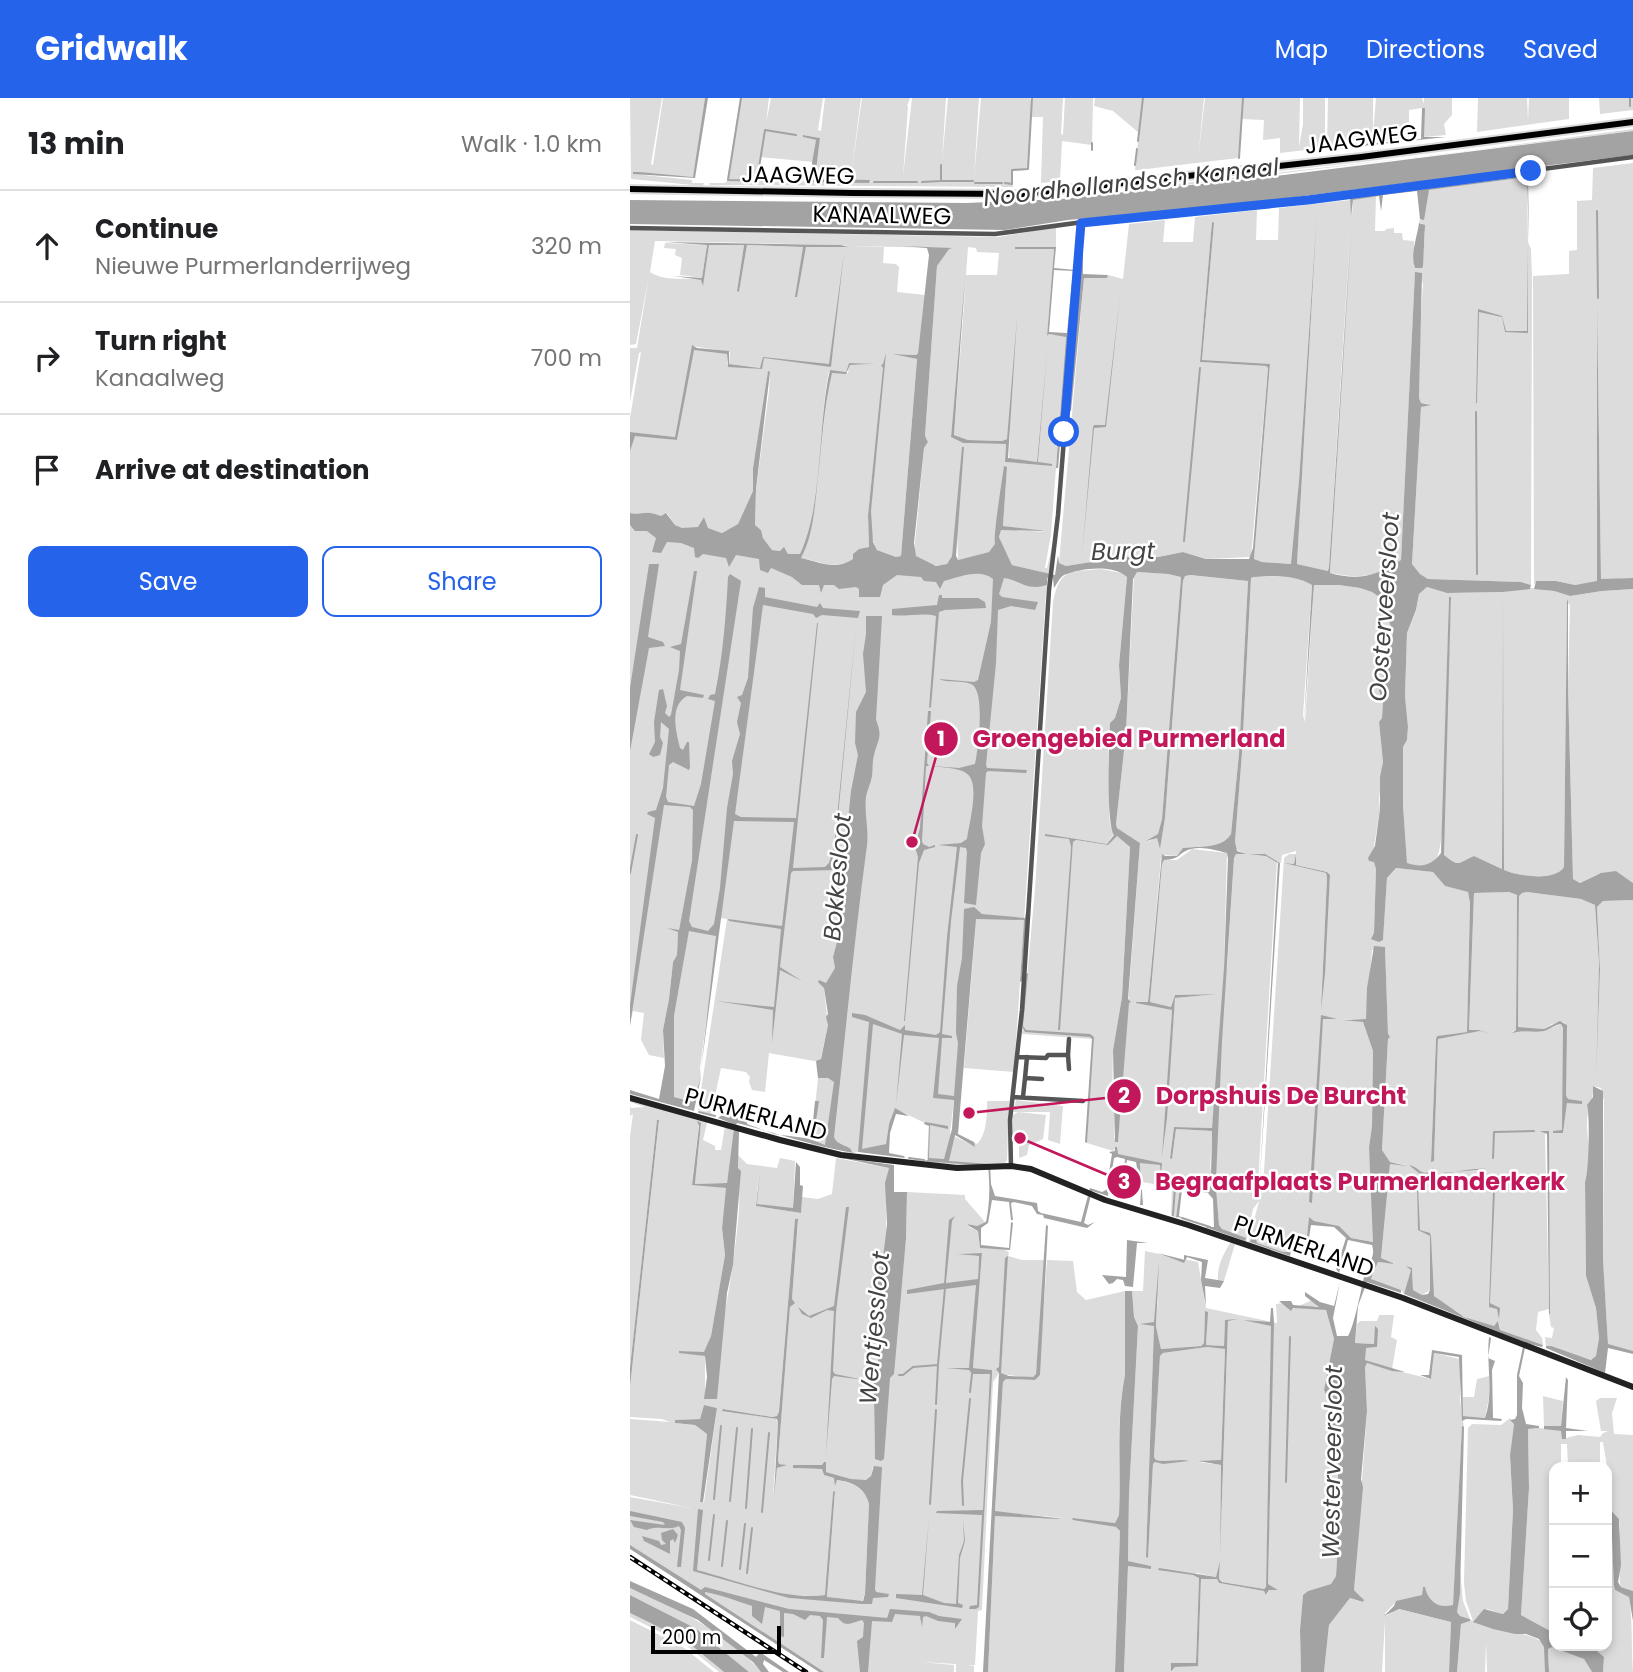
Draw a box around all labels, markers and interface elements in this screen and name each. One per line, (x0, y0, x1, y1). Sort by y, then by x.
text: Gridwalk (35, 25, 188, 72)
text: Map (1275, 33, 1328, 66)
text: Directions (1366, 33, 1485, 66)
text: Saved (1523, 33, 1598, 66)
street label: JAAGWEG (1303, 116, 1419, 162)
text: 13 min (28, 122, 125, 165)
text: Walk · 1.0 km (461, 128, 602, 160)
water label: Noordhollandsch Kanaal (982, 150, 1281, 214)
route end (1515, 155, 1546, 186)
street label: JAAGWEG (741, 158, 855, 192)
street label: KANAALWEG (812, 198, 952, 232)
text: Continue (95, 211, 218, 247)
icon: ahead (28, 227, 66, 265)
text: 320 m (531, 230, 602, 262)
text: Nieuwe Purmerlanderrijweg (95, 250, 411, 282)
text: Turn right (95, 323, 227, 359)
icon: right (28, 339, 66, 377)
text: 700 m (531, 342, 602, 374)
text: Kanaalweg (95, 362, 224, 394)
route start (1048, 416, 1079, 447)
icon: arrive (28, 451, 66, 489)
text: Arrive at destination (95, 452, 370, 488)
water label: Oosterveersloot (1361, 510, 1407, 703)
water label: Burgt (1091, 534, 1157, 568)
button: Save (28, 546, 308, 617)
button: Share (322, 546, 602, 617)
callout: Groengebied Purmerland (923, 716, 1299, 761)
text: Groengebied Purmerland (972, 722, 1286, 755)
text: 1 (937, 724, 945, 753)
water label: Bokkesloot (815, 811, 859, 942)
callout: Dorpshuis De Burcht (1107, 1073, 1420, 1118)
text: Dorpshuis De Burcht (1156, 1079, 1406, 1112)
street label: PURMERLAND (681, 1080, 831, 1148)
text: 2 (1118, 1081, 1130, 1110)
callout: Begraafplaats Purmerlanderkerk (1106, 1160, 1580, 1205)
text: Begraafplaats Purmerlanderkerk (1155, 1165, 1565, 1198)
text: 3 (1118, 1167, 1130, 1196)
street label: PURMERLAND (1230, 1207, 1378, 1285)
water label: Wentjessloot (851, 1249, 897, 1406)
water label: Westerveersloot (1314, 1364, 1350, 1559)
map controls (1549, 1462, 1612, 1651)
button: + (1549, 1462, 1612, 1525)
button: − (1549, 1525, 1612, 1588)
button: locate (1549, 1588, 1612, 1651)
scale bar (651, 1623, 780, 1655)
text: 200 m (662, 1624, 721, 1651)

